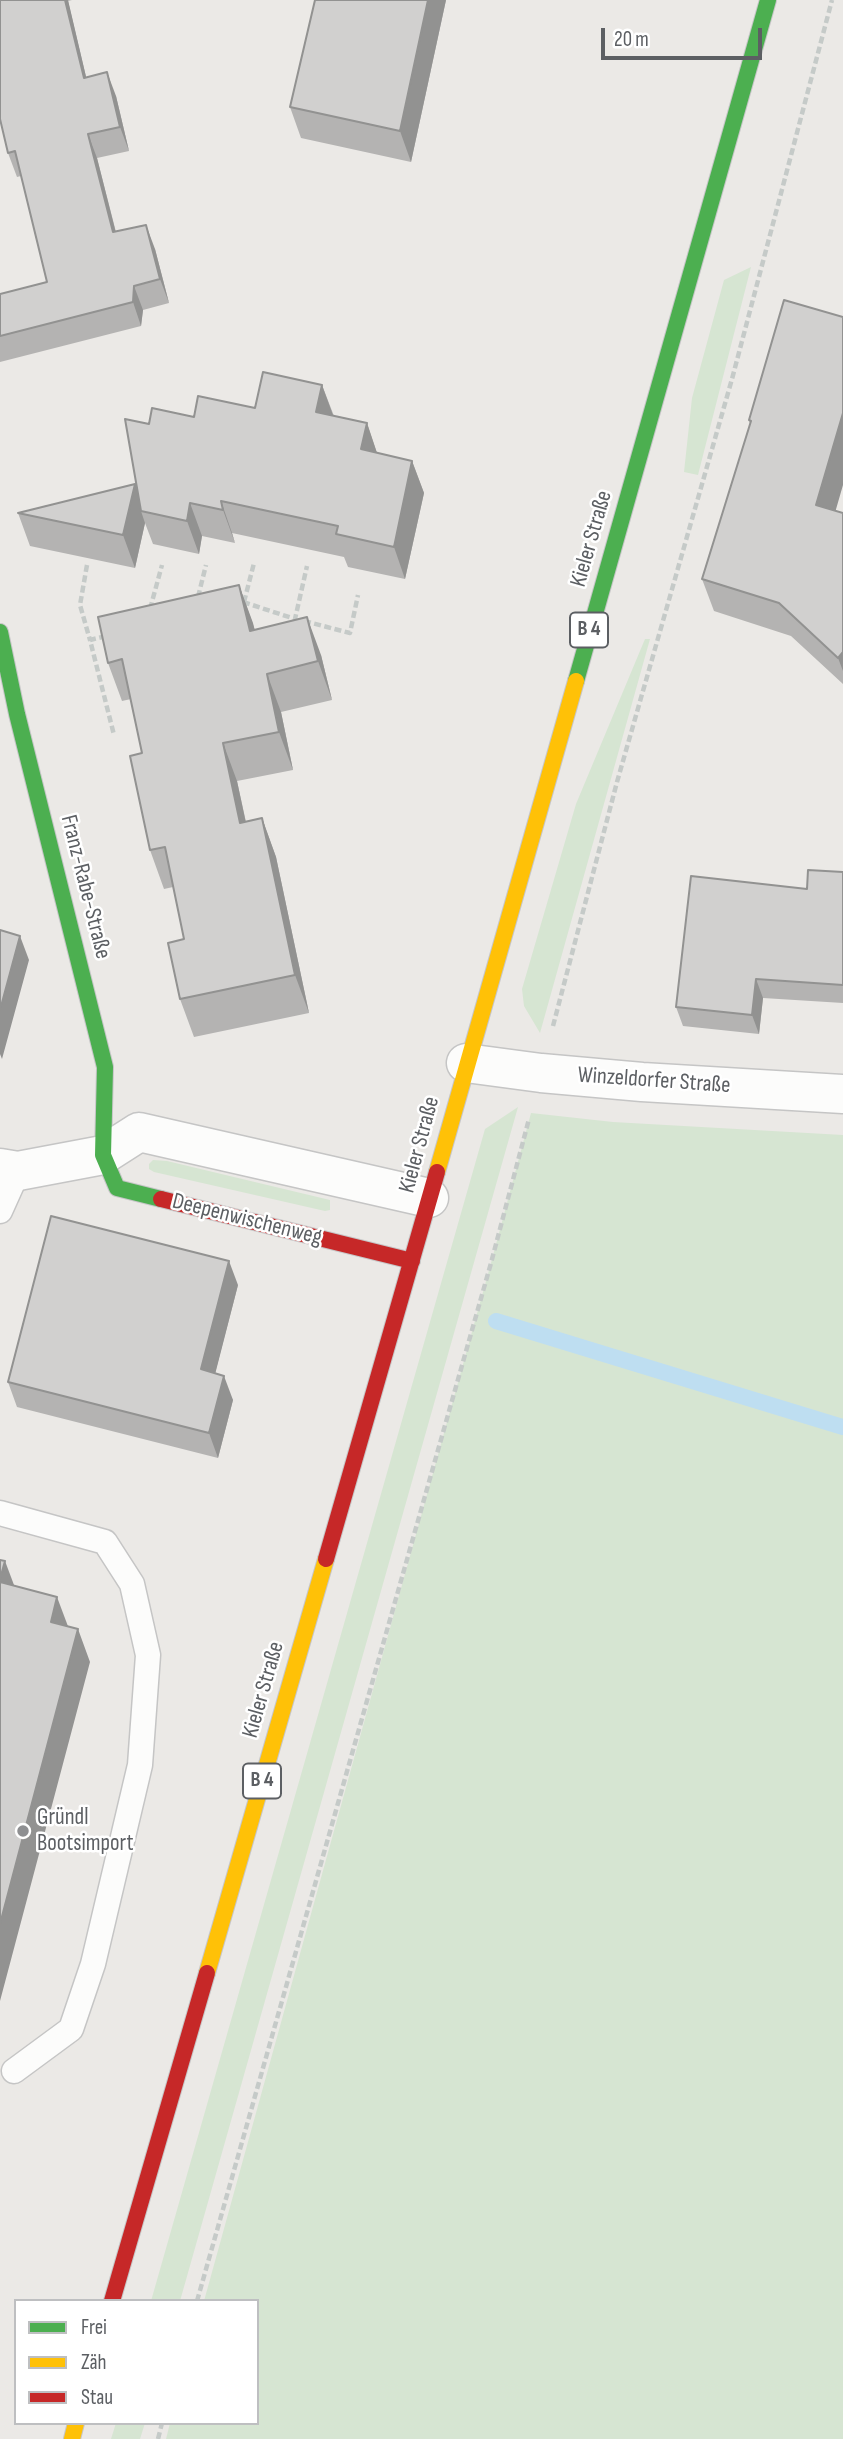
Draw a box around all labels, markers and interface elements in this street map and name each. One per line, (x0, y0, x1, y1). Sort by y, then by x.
scale bar (605, 14, 766, 58)
text: 20 m (614, 27, 649, 52)
street label: Kieler Straße (565, 488, 619, 590)
road number: B 4 (570, 612, 608, 648)
street label: Franz-Rabe-Straße (54, 812, 116, 962)
street label: Winzeldorfer Straße (577, 1062, 731, 1100)
street label: Kieler Straße (394, 1094, 446, 1196)
street label: Deepenwischenweg (169, 1188, 325, 1252)
street label: Kieler Straße (237, 1639, 291, 1741)
road number: B 4 (243, 1764, 281, 1798)
place label: Gründl Bootsimport (37, 1804, 133, 1858)
marker: Gründl Bootsimport (15, 1823, 31, 1839)
legend (14, 2299, 259, 2425)
text: Frei (81, 2315, 107, 2340)
text: Zäh (81, 2350, 107, 2375)
text: Stau (81, 2385, 113, 2410)

